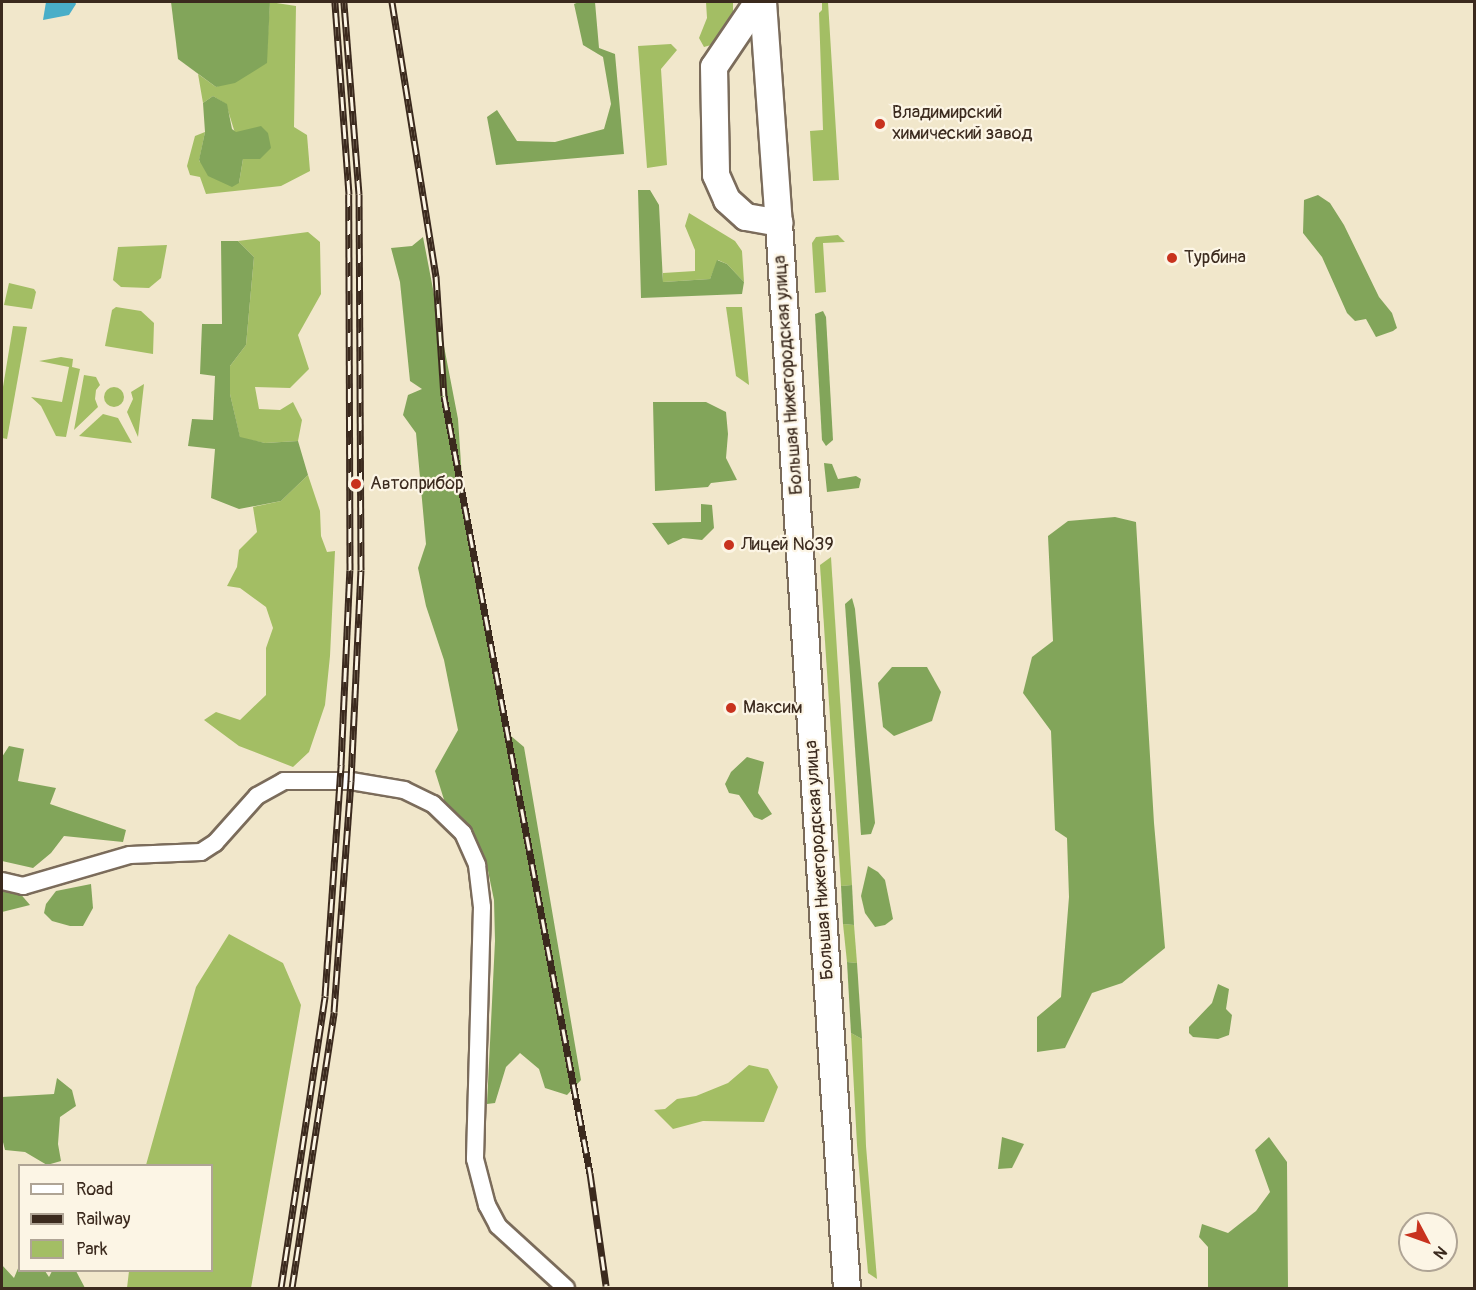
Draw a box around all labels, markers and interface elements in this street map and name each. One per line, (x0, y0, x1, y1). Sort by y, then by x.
place label: Владимирский химический завод (892, 103, 1032, 146)
marker: Владимирский химический завод (873, 117, 887, 131)
place label: Турбина (1184, 247, 1246, 269)
marker: Турбина (1165, 251, 1179, 265)
street label: Большая Нижегородская улица (770, 254, 808, 496)
place label: Автоприбор (370, 473, 463, 495)
marker: Автоприбор (347, 475, 365, 493)
place label: Лицей №39 (741, 534, 834, 556)
marker: Лицей №39 (722, 538, 736, 552)
place label: Максим (743, 697, 803, 719)
marker: Максим (724, 701, 738, 715)
street label: Большая Нижегородская улица (801, 739, 839, 981)
legend (18, 1164, 213, 1272)
text: Road (76, 1178, 113, 1201)
text: Railway (76, 1208, 131, 1231)
north arrow (1398, 1212, 1458, 1272)
text: Park (76, 1238, 108, 1261)
text: N (1429, 1242, 1451, 1263)

